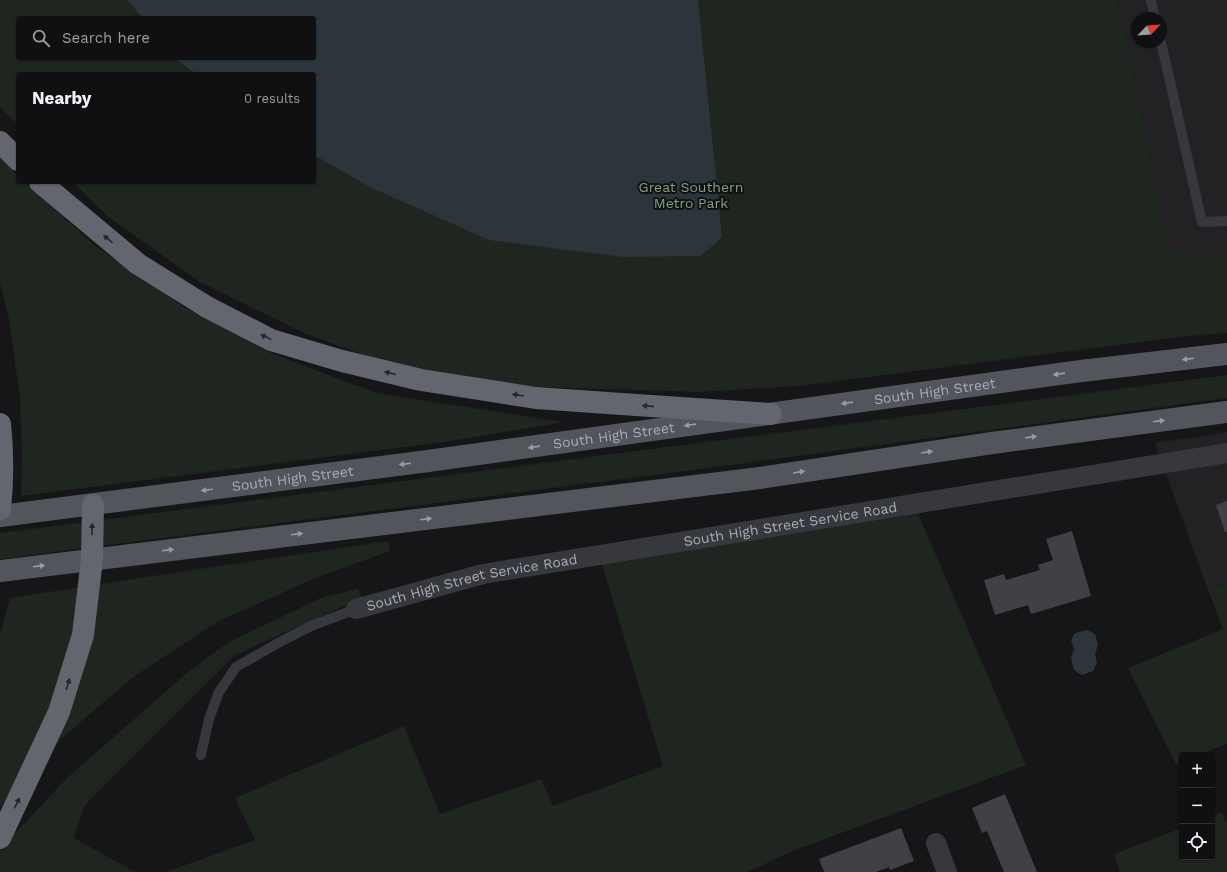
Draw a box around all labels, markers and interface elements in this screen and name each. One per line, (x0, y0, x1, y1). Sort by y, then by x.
north arrow (1131, 12, 1167, 48)
search box (16, 16, 316, 60)
icon: search (30, 27, 52, 49)
text: Search here (62, 29, 150, 47)
text: Nearby (32, 88, 91, 108)
text: 0 results (244, 91, 300, 106)
park label: Great Southern Metro Park (639, 179, 744, 211)
one-way arrow (102, 234, 113, 243)
one-way arrow (260, 334, 271, 340)
one-way arrow (1182, 356, 1194, 362)
one-way arrow (384, 369, 397, 375)
one-way arrow (1053, 371, 1065, 377)
street label: South High Street (873, 375, 997, 407)
one-way arrow (512, 392, 525, 398)
one-way arrow (841, 400, 853, 406)
one-way arrow (642, 403, 654, 410)
one-way arrow (1153, 418, 1165, 424)
street label: South High Street (552, 419, 676, 452)
one-way arrow (684, 422, 697, 428)
one-way arrow (1024, 434, 1037, 441)
one-way arrow (528, 444, 540, 450)
one-way arrow (921, 449, 933, 455)
one-way arrow (399, 461, 411, 468)
street label: South High Street (231, 463, 354, 494)
one-way arrow (793, 469, 805, 475)
one-way arrow (201, 487, 213, 493)
street label: South High Street Service Road (682, 499, 898, 549)
one-way arrow (420, 515, 432, 522)
one-way arrow (89, 523, 96, 535)
one-way arrow (291, 531, 303, 537)
one-way arrow (162, 547, 174, 553)
street label: South High Street Service Road (365, 551, 578, 614)
one-way arrow (33, 563, 45, 569)
one-way arrow (65, 677, 71, 689)
map controls (1179, 752, 1215, 860)
button: + (1179, 752, 1215, 788)
button: − (1179, 788, 1215, 824)
one-way arrow (14, 798, 20, 809)
button: locate (1179, 824, 1215, 860)

